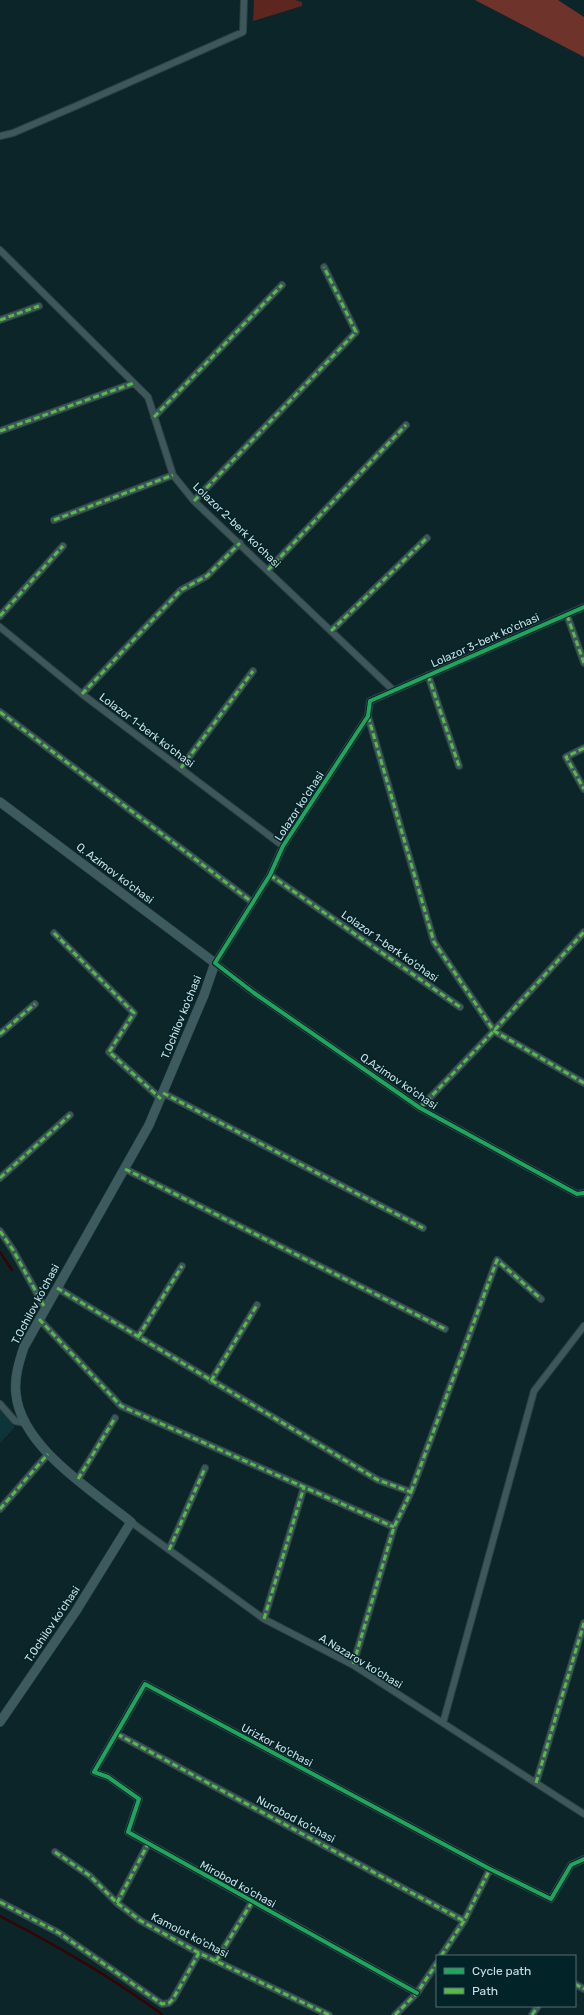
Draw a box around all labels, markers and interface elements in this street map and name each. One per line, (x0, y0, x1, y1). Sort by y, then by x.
street label: Lolazor 2-berk ko'chasi (190, 480, 283, 571)
street label: Lolazor 3-berk ko'chasi (429, 611, 541, 670)
street label: Lolazor 1-berk ko'chasi (97, 690, 197, 770)
street label: Lolazor ko'chasi (272, 769, 327, 843)
street label: Q. Azimov ko'chasi (74, 840, 156, 907)
street label: Lolazor 1-berk ko'chasi (339, 908, 441, 985)
street label: T.Ochilov ko'chasi (159, 973, 204, 1061)
street label: Q.Azimov ko'chasi (358, 1051, 440, 1112)
street label: T.Ochilov ko'chasi (9, 1262, 62, 1347)
street label: T.Ochilov ko'chasi (22, 1584, 83, 1665)
street label: A.Nazarov ko'chasi (317, 1631, 405, 1691)
street label: Urizkor ko'chasi (239, 1721, 315, 1770)
street label: Nurobod ko'chasi (254, 1793, 337, 1846)
street label: Mirobod ko'chasi (198, 1858, 278, 1911)
street label: Kamolot ko'chasi (149, 1910, 231, 1961)
legend (436, 1955, 576, 2007)
text: Cycle path (472, 1964, 531, 1978)
text: Path (472, 1984, 498, 1998)

